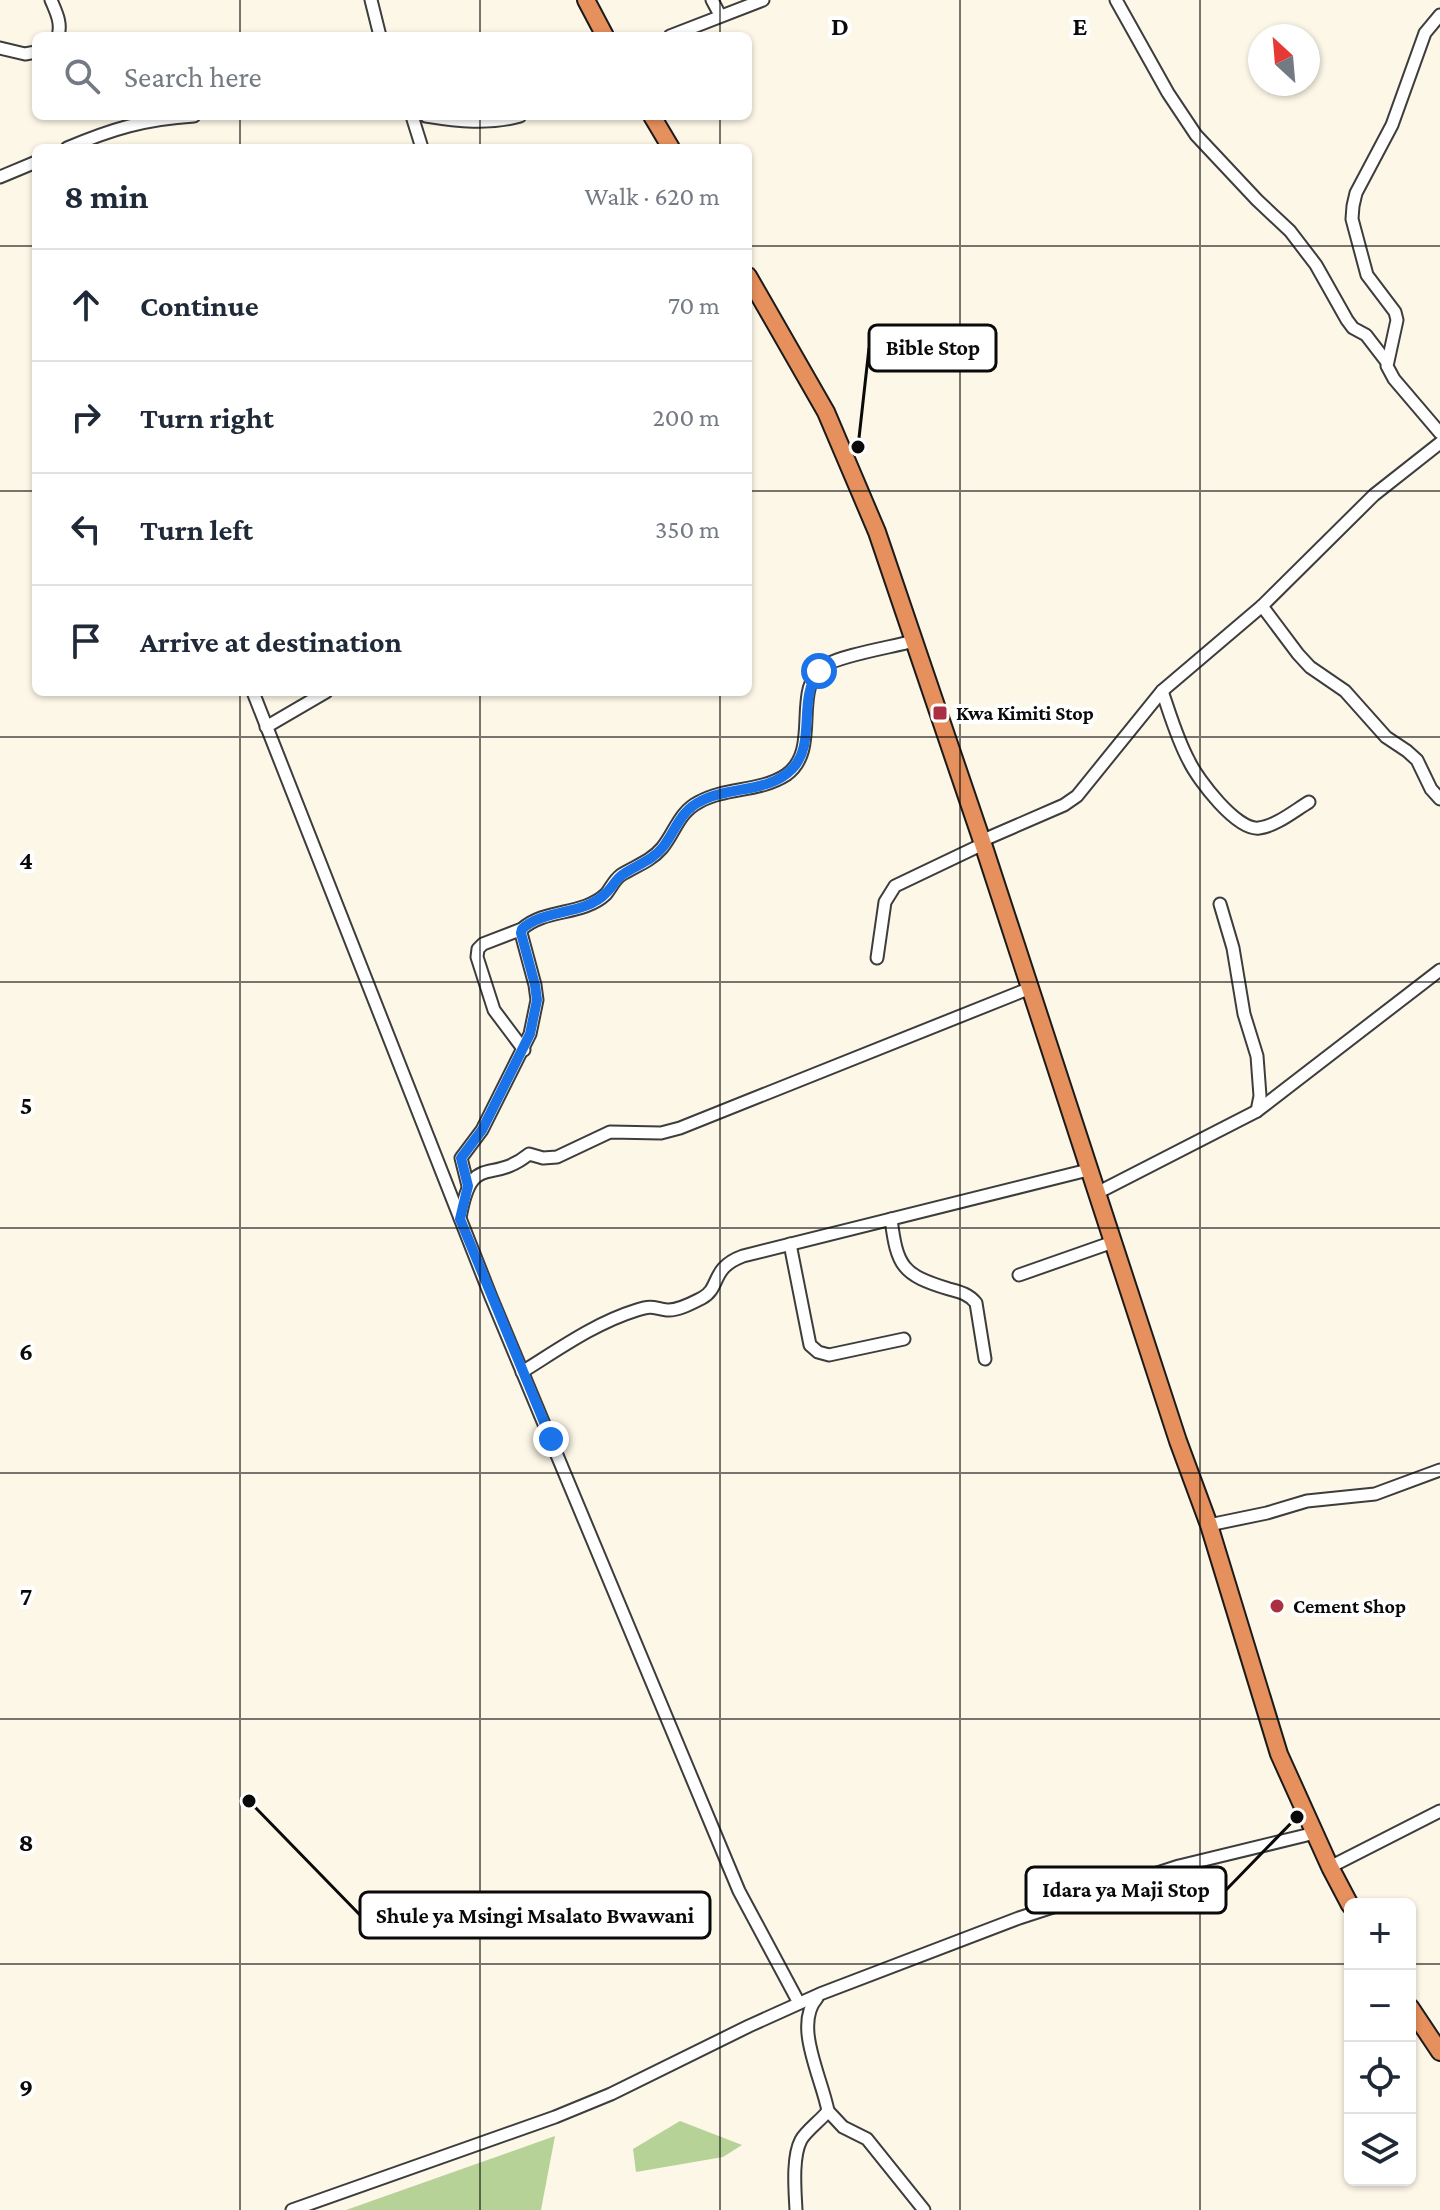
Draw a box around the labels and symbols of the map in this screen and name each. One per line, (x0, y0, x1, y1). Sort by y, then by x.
text: D (831, 12, 849, 41)
text: E (1073, 12, 1088, 41)
north arrow (1248, 24, 1320, 96)
callout: Bible Stop (869, 325, 996, 371)
text: Bible Stop (886, 335, 980, 360)
route start (801, 653, 837, 689)
place label: Kwa Kimiti Stop (956, 702, 1094, 724)
marker: Kwa Kimiti Stop (931, 704, 949, 722)
text: 4 (19, 846, 33, 875)
text: 5 (20, 1091, 32, 1120)
text: 6 (19, 1337, 33, 1366)
route end (533, 1421, 569, 1457)
text: 7 (20, 1582, 32, 1611)
place label: Cement Shop (1293, 1595, 1406, 1617)
marker: Cement Shop (1268, 1597, 1286, 1615)
text: 8 (18, 1828, 34, 1857)
callout: Idara ya Maji Stop (1026, 1867, 1226, 1913)
text: Idara ya Maji Stop (1042, 1877, 1210, 1902)
callout: Shule ya Msingi Msalato Bwawani (360, 1892, 710, 1938)
text: Shule ya Msingi Msalato Bwawani (376, 1903, 695, 1928)
text: 9 (19, 2073, 33, 2102)

